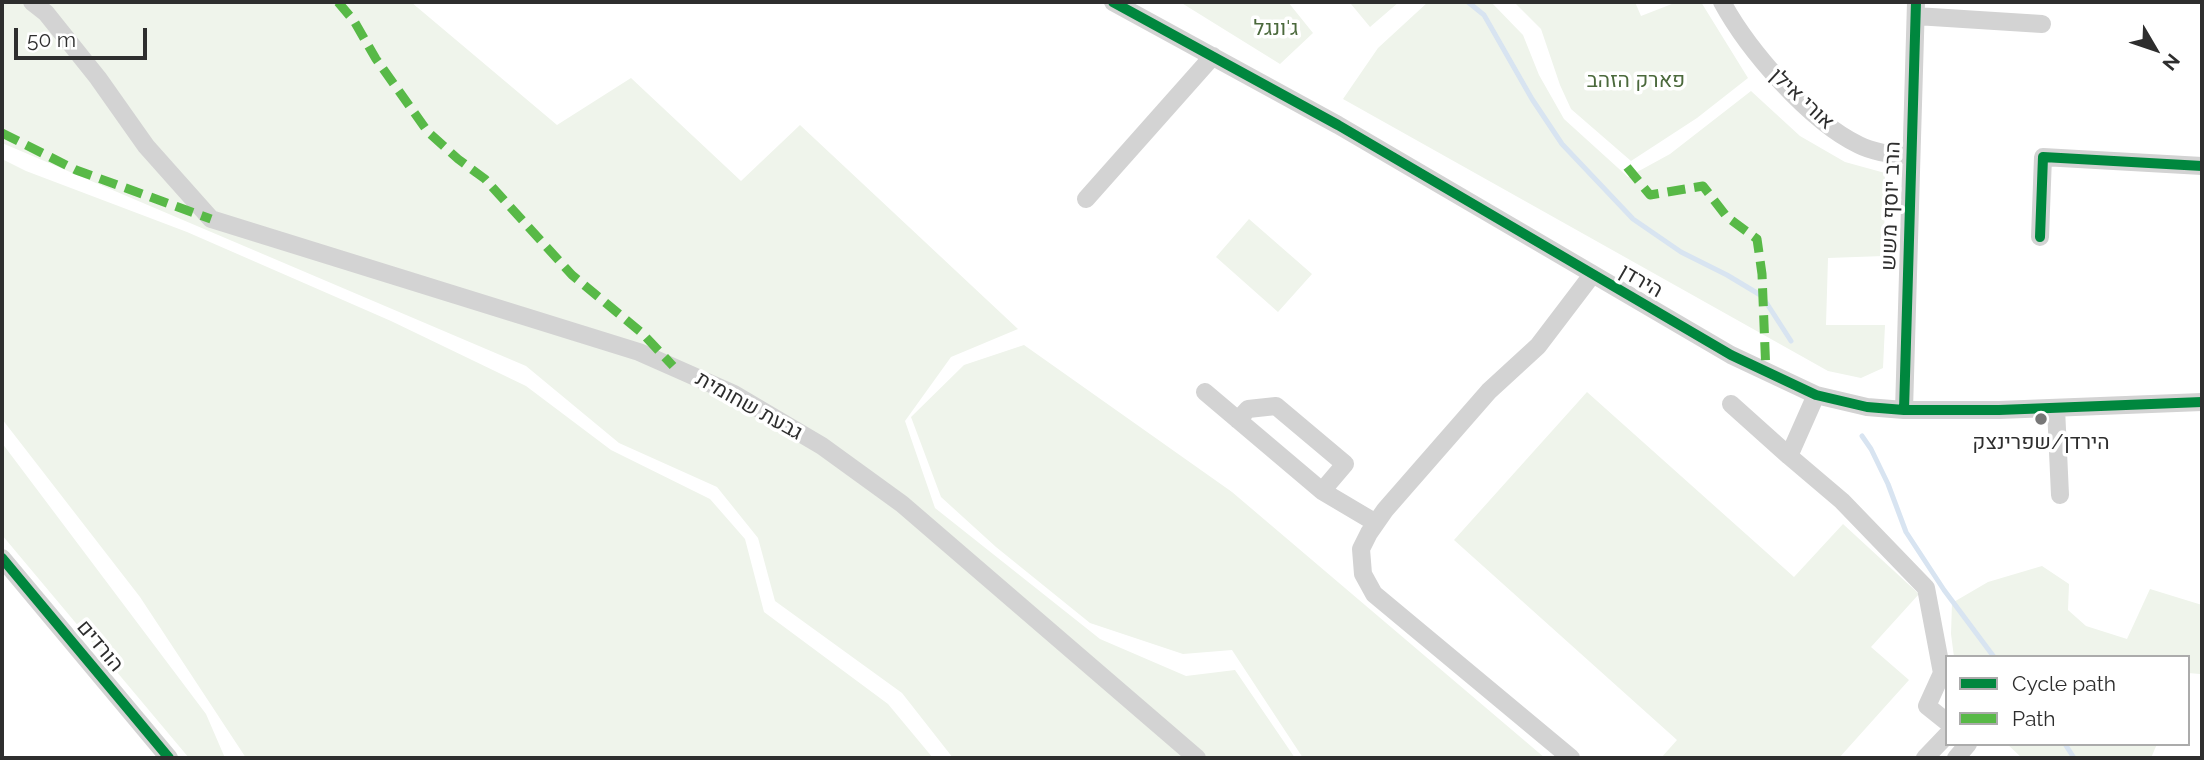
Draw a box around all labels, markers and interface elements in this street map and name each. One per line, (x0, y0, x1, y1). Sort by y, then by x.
scale bar (18, 14, 150, 58)
north arrow (2120, 14, 2190, 84)
park label: ג'ונגל (1254, 16, 1298, 42)
text: 50 m (27, 27, 76, 52)
text: N (2158, 50, 2184, 75)
street label: אורי אילן (1765, 63, 1839, 135)
park label: פארק הזהב (1587, 68, 1685, 94)
street label: הרב יוסף משש (1876, 141, 1906, 271)
street label: הירדן (1615, 259, 1667, 303)
street label: גבעת שחומית (691, 366, 807, 446)
marker: הירדן/שפרינצק (2033, 411, 2049, 427)
place label: הירדן/שפרינצק (1972, 430, 2110, 456)
street label: הורדים (71, 615, 129, 677)
legend (1945, 655, 2190, 746)
text: Cycle path (2012, 671, 2116, 696)
text: Path (2012, 706, 2056, 731)

